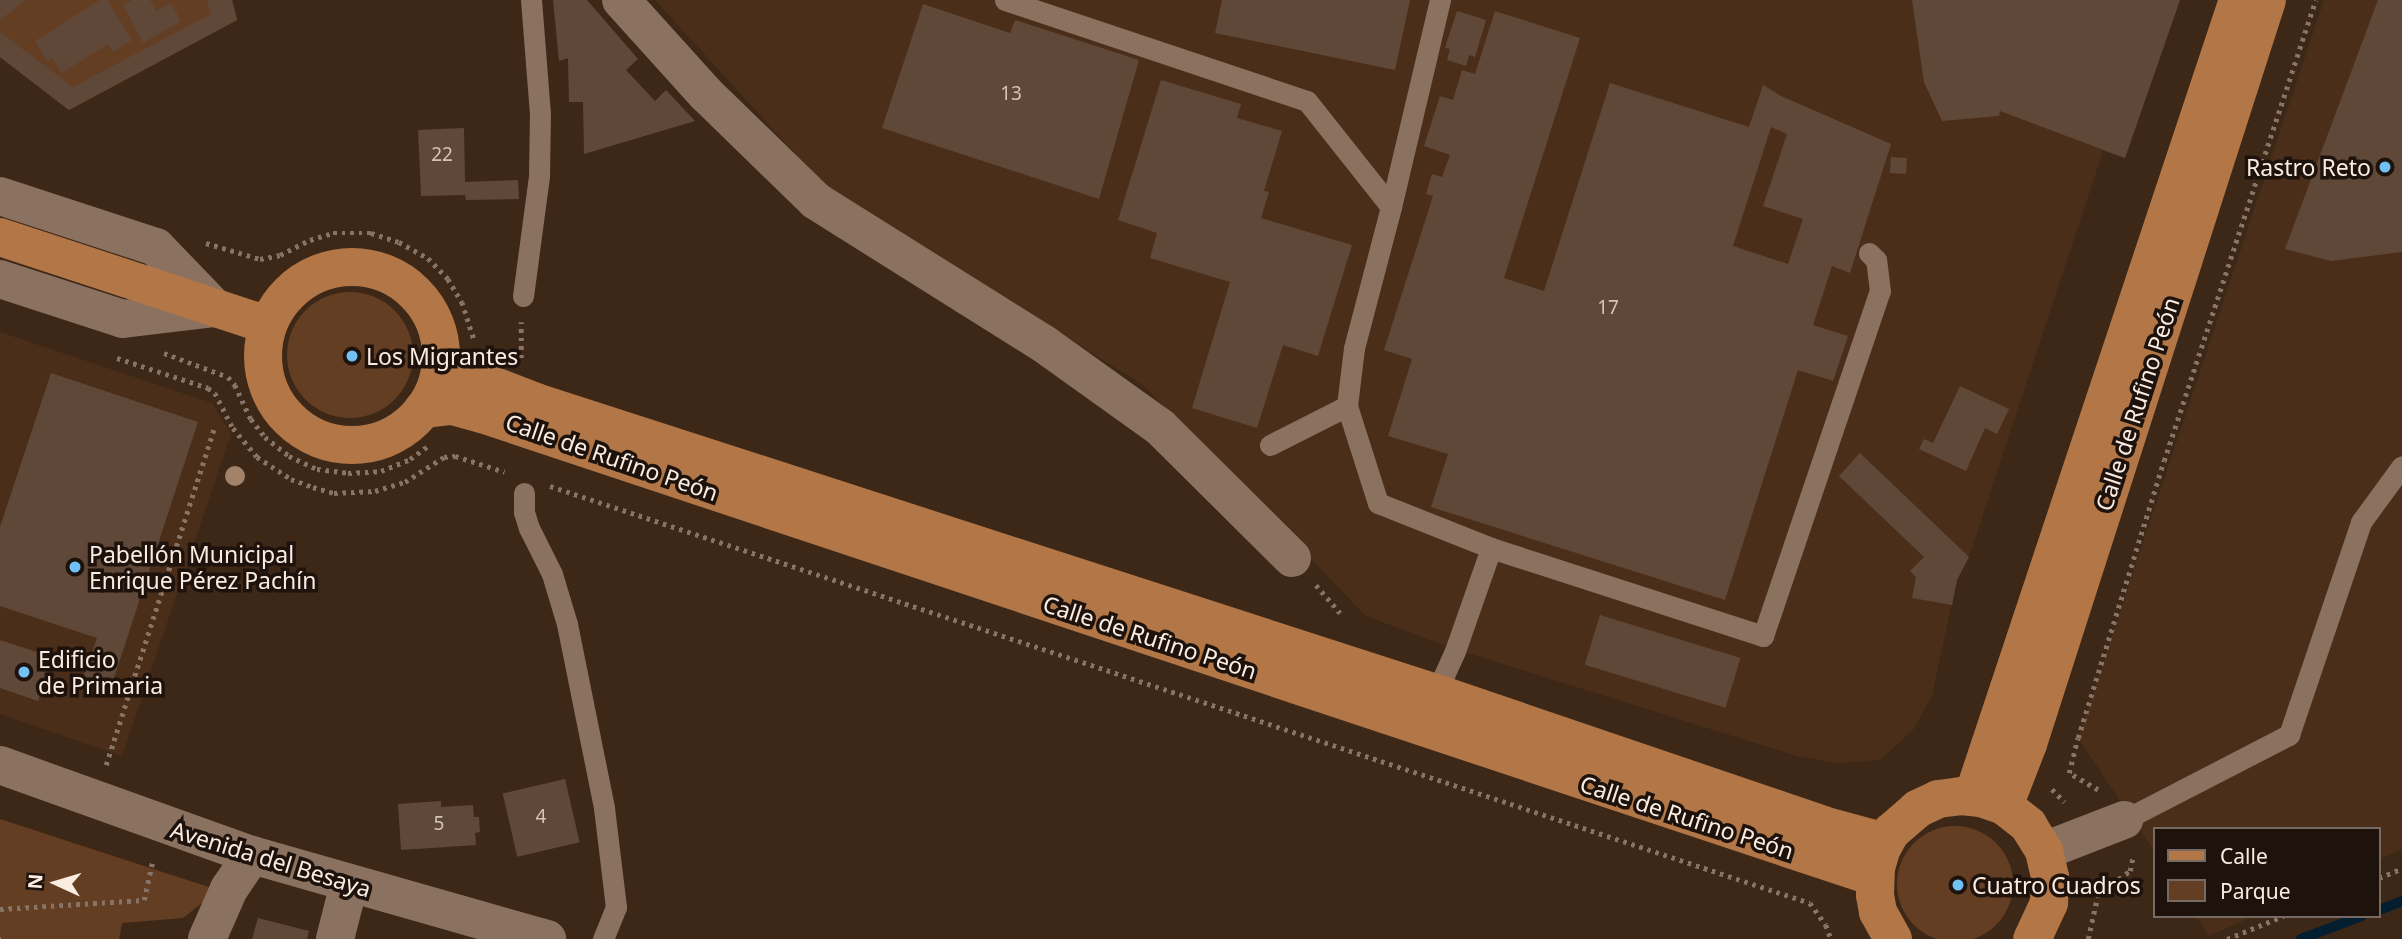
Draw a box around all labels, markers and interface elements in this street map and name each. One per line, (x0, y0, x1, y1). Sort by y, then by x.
house number: 13 (1000, 83, 1022, 105)
house number: 22 (431, 144, 453, 166)
place label: Rastro Reto (2246, 153, 2371, 181)
marker: Rastro Reto (2377, 159, 2393, 175)
street label: Calle de Rufino Peón (2089, 294, 2185, 514)
house number: 17 (1597, 297, 1619, 319)
place label: Los Migrantes (366, 342, 518, 370)
marker: Los Migrantes (344, 348, 360, 364)
street label: Calle de Rufino Peón (502, 408, 722, 506)
place label: Pabellón Municipal Enrique Pérez Pachín (89, 540, 316, 594)
marker: Pabellón Municipal Enrique Pérez Pachín (67, 559, 83, 575)
street label: Calle de Rufino Peón (1040, 589, 1260, 685)
place label: Edificio de Primaria (38, 645, 163, 699)
marker: Edificio de Primaria (16, 664, 32, 680)
street label: Calle de Rufino Peón (1577, 769, 1797, 865)
house number: 4 (536, 806, 546, 828)
house number: 5 (434, 813, 444, 835)
street label: Avenida del Besaya (167, 815, 375, 903)
legend (2154, 827, 2381, 918)
text: Calle (2220, 842, 2268, 870)
north arrow (21, 848, 91, 918)
place label: Cuatro Cuadros (1972, 871, 2141, 899)
text: N (22, 873, 49, 890)
marker: Cuatro Cuadros (1950, 877, 1966, 893)
text: Parque (2220, 877, 2290, 905)

